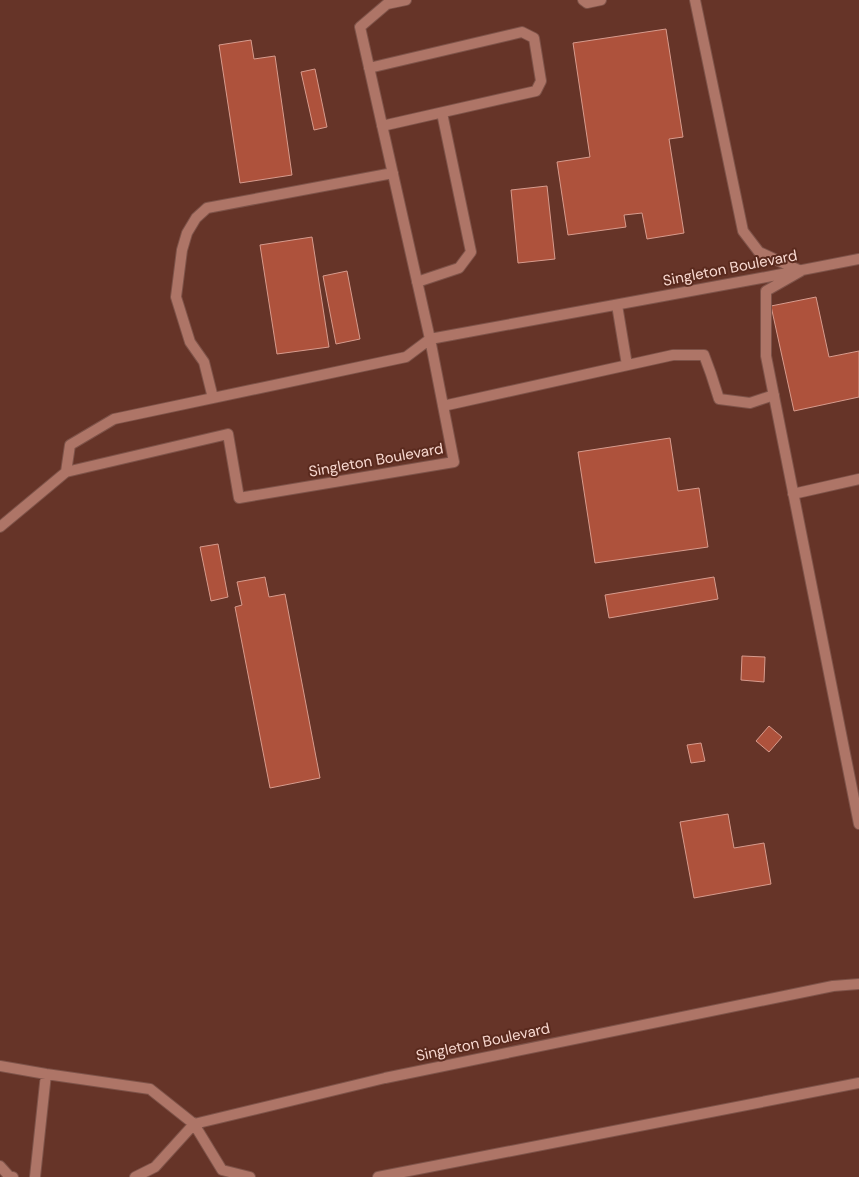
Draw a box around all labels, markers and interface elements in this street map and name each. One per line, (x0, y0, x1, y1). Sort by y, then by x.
street label: Singleton Boulevard (661, 245, 799, 291)
street label: Singleton Boulevard (307, 438, 445, 482)
street label: Singleton Boulevard (414, 1018, 552, 1066)

